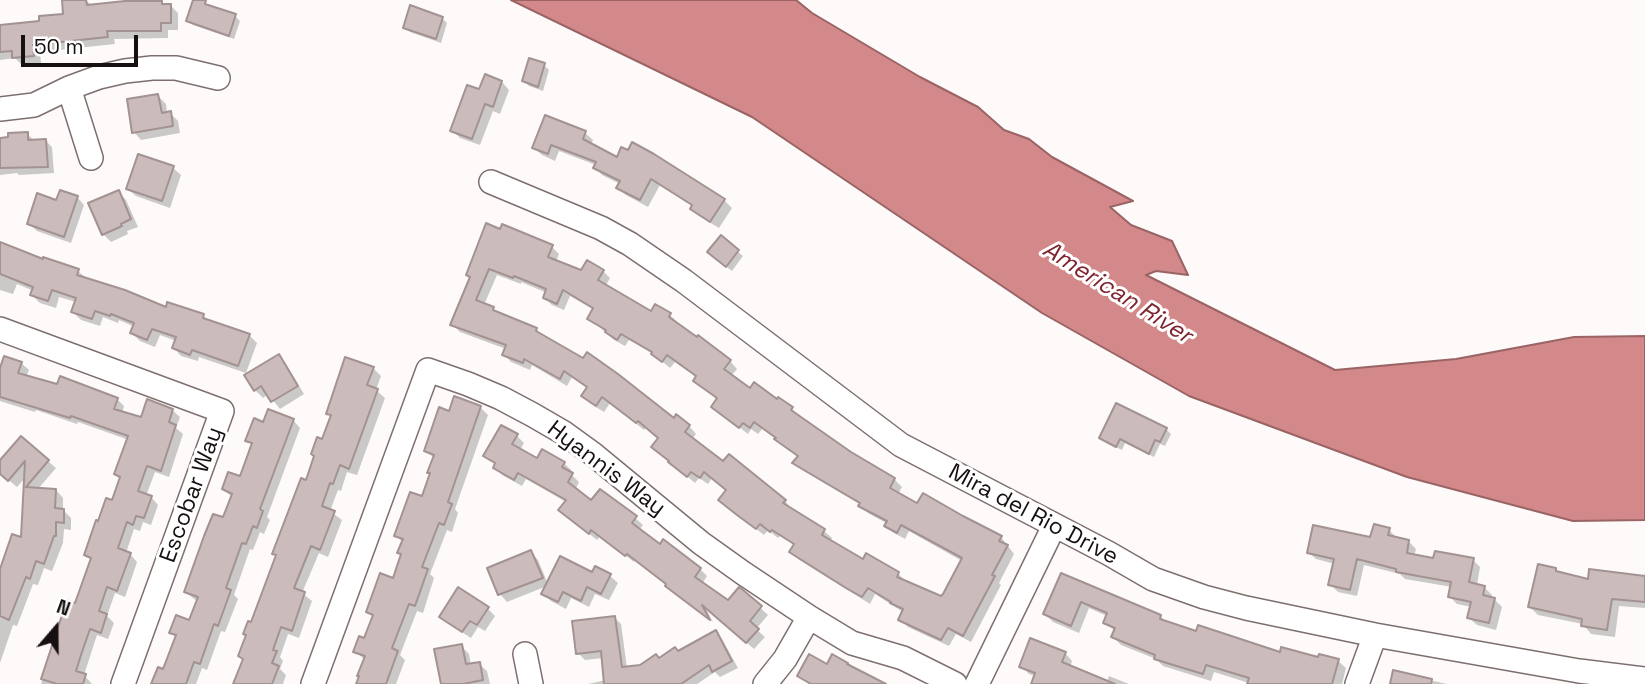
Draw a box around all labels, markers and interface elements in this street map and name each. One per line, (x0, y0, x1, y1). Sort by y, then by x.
scale bar (24, 21, 142, 65)
text: 50 m (34, 33, 84, 60)
water label: American River (1037, 236, 1197, 350)
street label: Hyannis Way (541, 416, 671, 522)
street label: Escobar Way (155, 423, 229, 567)
street label: Mira del Rio Drive (943, 459, 1123, 571)
north arrow (21, 593, 91, 663)
text: N (53, 594, 74, 622)

